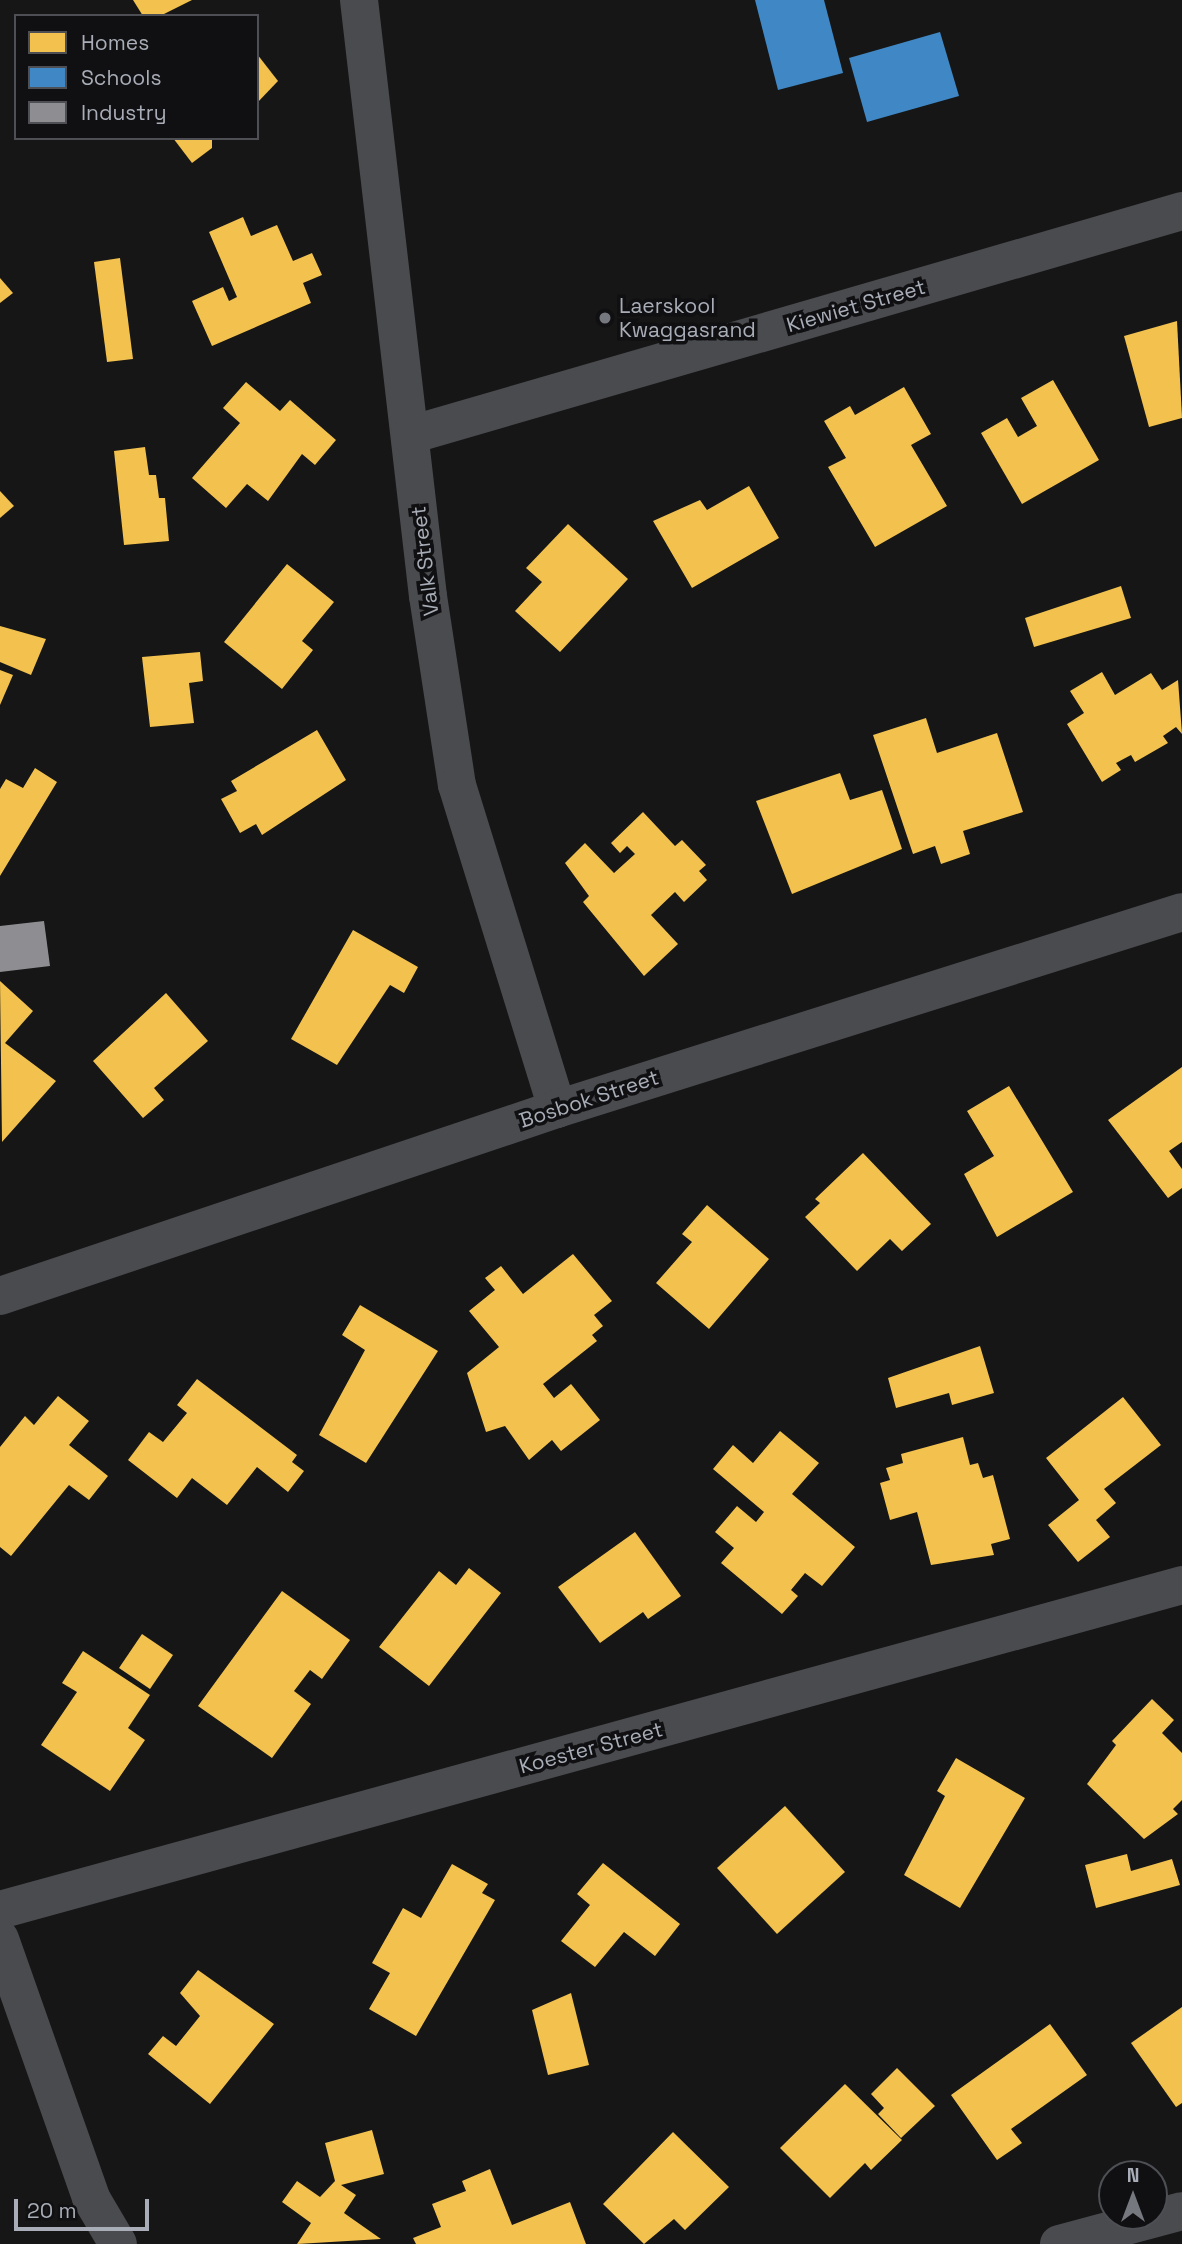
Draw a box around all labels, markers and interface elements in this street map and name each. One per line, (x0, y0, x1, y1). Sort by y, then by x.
legend (14, 14, 259, 140)
text: Homes (81, 29, 149, 56)
text: Schools (81, 64, 161, 91)
text: Industry (81, 99, 167, 126)
street label: Kiewiet Street (784, 274, 928, 338)
place label: Laerskool Kwaggasrand (619, 293, 756, 343)
marker: Laerskool Kwaggasrand (597, 310, 613, 326)
street label: Valk Street (406, 505, 444, 617)
street label: Bosbok Street (516, 1065, 662, 1133)
street label: Koester Street (516, 1717, 666, 1779)
north arrow (1098, 2160, 1168, 2230)
text: N (1127, 2163, 1139, 2188)
scale bar (18, 2184, 152, 2228)
text: 20 m (27, 2197, 77, 2224)

